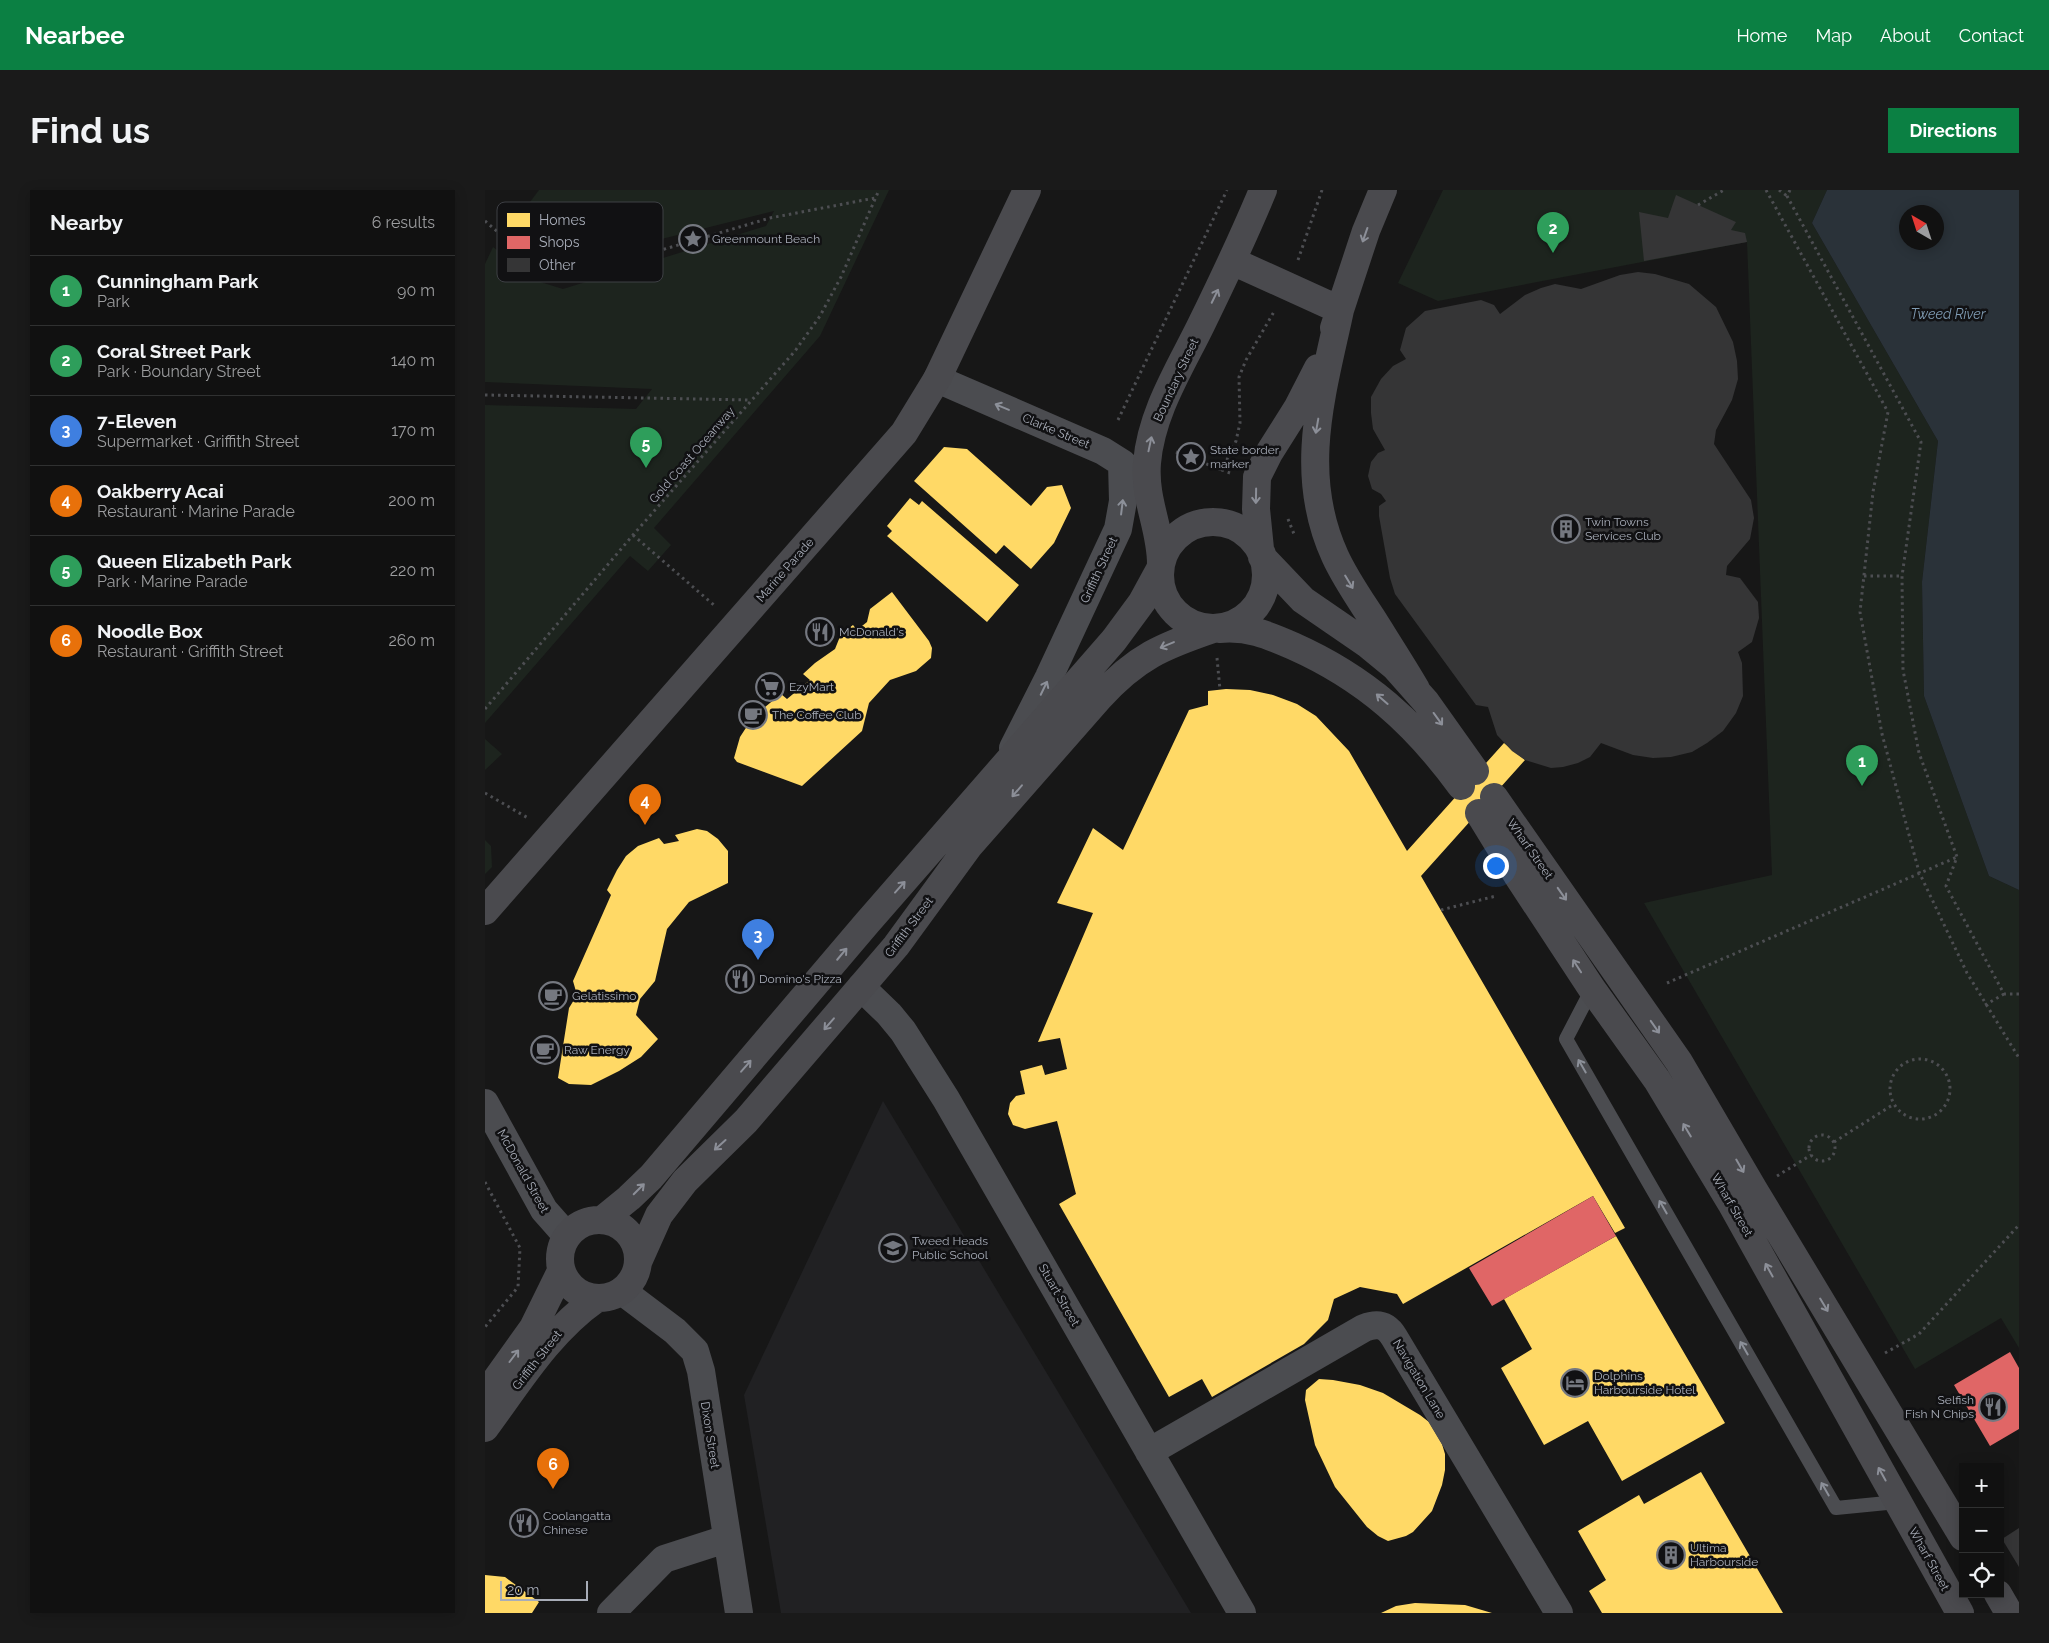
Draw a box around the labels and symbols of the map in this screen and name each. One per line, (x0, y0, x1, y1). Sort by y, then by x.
legend (497, 202, 663, 282)
north arrow (1899, 205, 1944, 250)
text: Homes (539, 212, 586, 228)
pin: 2 (1537, 212, 1569, 253)
place icon: Greenmount Beach (678, 224, 708, 254)
one-way arrow (1360, 227, 1369, 243)
place label: Greenmount Beach (712, 232, 820, 246)
text: Shops (539, 234, 580, 250)
text: Other (539, 257, 576, 273)
one-way arrow (1211, 289, 1220, 304)
water label: Tweed River (1910, 306, 1987, 322)
street label: Boundary Street (1151, 336, 1201, 424)
one-way arrow (995, 402, 1010, 412)
street label: Gold Coast Oceanway (646, 404, 738, 506)
street label: Clarke Street (1020, 411, 1092, 451)
one-way arrow (1311, 418, 1321, 434)
pin: 5 (630, 427, 662, 468)
one-way arrow (1146, 437, 1155, 453)
place icon: State border marker (1176, 442, 1206, 472)
place label: State border marker (1210, 443, 1280, 471)
one-way arrow (1251, 488, 1261, 504)
one-way arrow (1117, 499, 1127, 515)
building icon: Twin Towns Services Club (1551, 514, 1581, 544)
place label: Twin Towns Services Club (1585, 515, 1661, 543)
street label: Marine Parade (753, 535, 817, 605)
street label: Griffith Street (1078, 535, 1120, 605)
one-way arrow (1344, 575, 1354, 589)
restaurant icon: McDonald's (805, 617, 835, 647)
place label: McDonald's (839, 625, 904, 639)
one-way arrow (1160, 641, 1175, 651)
supermarket icon: EzyMart (755, 672, 785, 702)
place label: EzyMart (789, 680, 834, 694)
one-way arrow (1039, 681, 1049, 696)
one-way arrow (1375, 693, 1388, 705)
cafe icon: The Coffee Club (738, 700, 768, 730)
place label: The Coffee Club (772, 708, 862, 722)
one-way arrow (1433, 712, 1444, 725)
pin: 1 (1846, 745, 1878, 786)
pin: 4 (629, 784, 661, 825)
one-way arrow (1011, 785, 1023, 798)
street label: Wharf Street (1504, 816, 1556, 882)
your location (1483, 853, 1509, 879)
one-way arrow (894, 880, 906, 893)
one-way arrow (1556, 887, 1567, 901)
street label: Griffith Street (882, 894, 936, 960)
pin: 3 (742, 919, 774, 960)
one-way arrow (836, 947, 847, 960)
one-way arrow (1571, 960, 1581, 974)
restaurant icon: Domino's Pizza (725, 964, 755, 994)
place label: Domino's Pizza (759, 972, 842, 986)
cafe icon: Gelatissimo (538, 981, 568, 1011)
place label: Gelatissimo (572, 989, 636, 1003)
one-way arrow (823, 1018, 834, 1031)
one-way arrow (1650, 1020, 1660, 1034)
cafe icon: Raw Energy (530, 1035, 560, 1065)
place label: Raw Energy (564, 1043, 630, 1057)
one-way arrow (740, 1059, 751, 1072)
one-way arrow (1576, 1060, 1586, 1074)
one-way arrow (1681, 1123, 1691, 1137)
street label: McDonald Street (494, 1127, 552, 1215)
one-way arrow (714, 1140, 727, 1151)
one-way arrow (1735, 1158, 1745, 1173)
street label: Wharf Street (1708, 1171, 1756, 1239)
one-way arrow (633, 1182, 645, 1195)
one-way arrow (1657, 1200, 1667, 1215)
school or university icon: Tweed Heads Public School (878, 1233, 908, 1263)
place label: Tweed Heads Public School (912, 1234, 989, 1262)
street label: Stuart Street (1036, 1261, 1082, 1329)
one-way arrow (1763, 1264, 1773, 1278)
one-way arrow (1819, 1298, 1829, 1312)
street label: Griffith Street (509, 1327, 565, 1393)
street label: Navigation Lane (1390, 1337, 1448, 1421)
one-way arrow (1738, 1341, 1748, 1355)
one-way arrow (509, 1349, 519, 1363)
hotel icon: Dolphins Harbourside Hotel (1560, 1368, 1590, 1398)
place label: Dolphins Harbourside Hotel (1594, 1369, 1696, 1397)
restaurant icon: Selfish Fish N Chips (1978, 1392, 2008, 1422)
place label: Selfish Fish N Chips (1905, 1393, 1974, 1421)
street label: Dixon Street (698, 1401, 722, 1469)
pin: 6 (537, 1448, 569, 1489)
one-way arrow (1876, 1467, 1886, 1481)
one-way arrow (1820, 1481, 1830, 1496)
restaurant icon: Coolangatta Chinese (509, 1508, 539, 1538)
place label: Coolangatta Chinese (543, 1509, 611, 1537)
street label: Wharf Street (1906, 1525, 1952, 1593)
building icon: Ultima Harbourside (1656, 1540, 1686, 1570)
place label: Ultima Harbourside (1690, 1541, 1758, 1569)
scale bar (500, 1578, 587, 1601)

